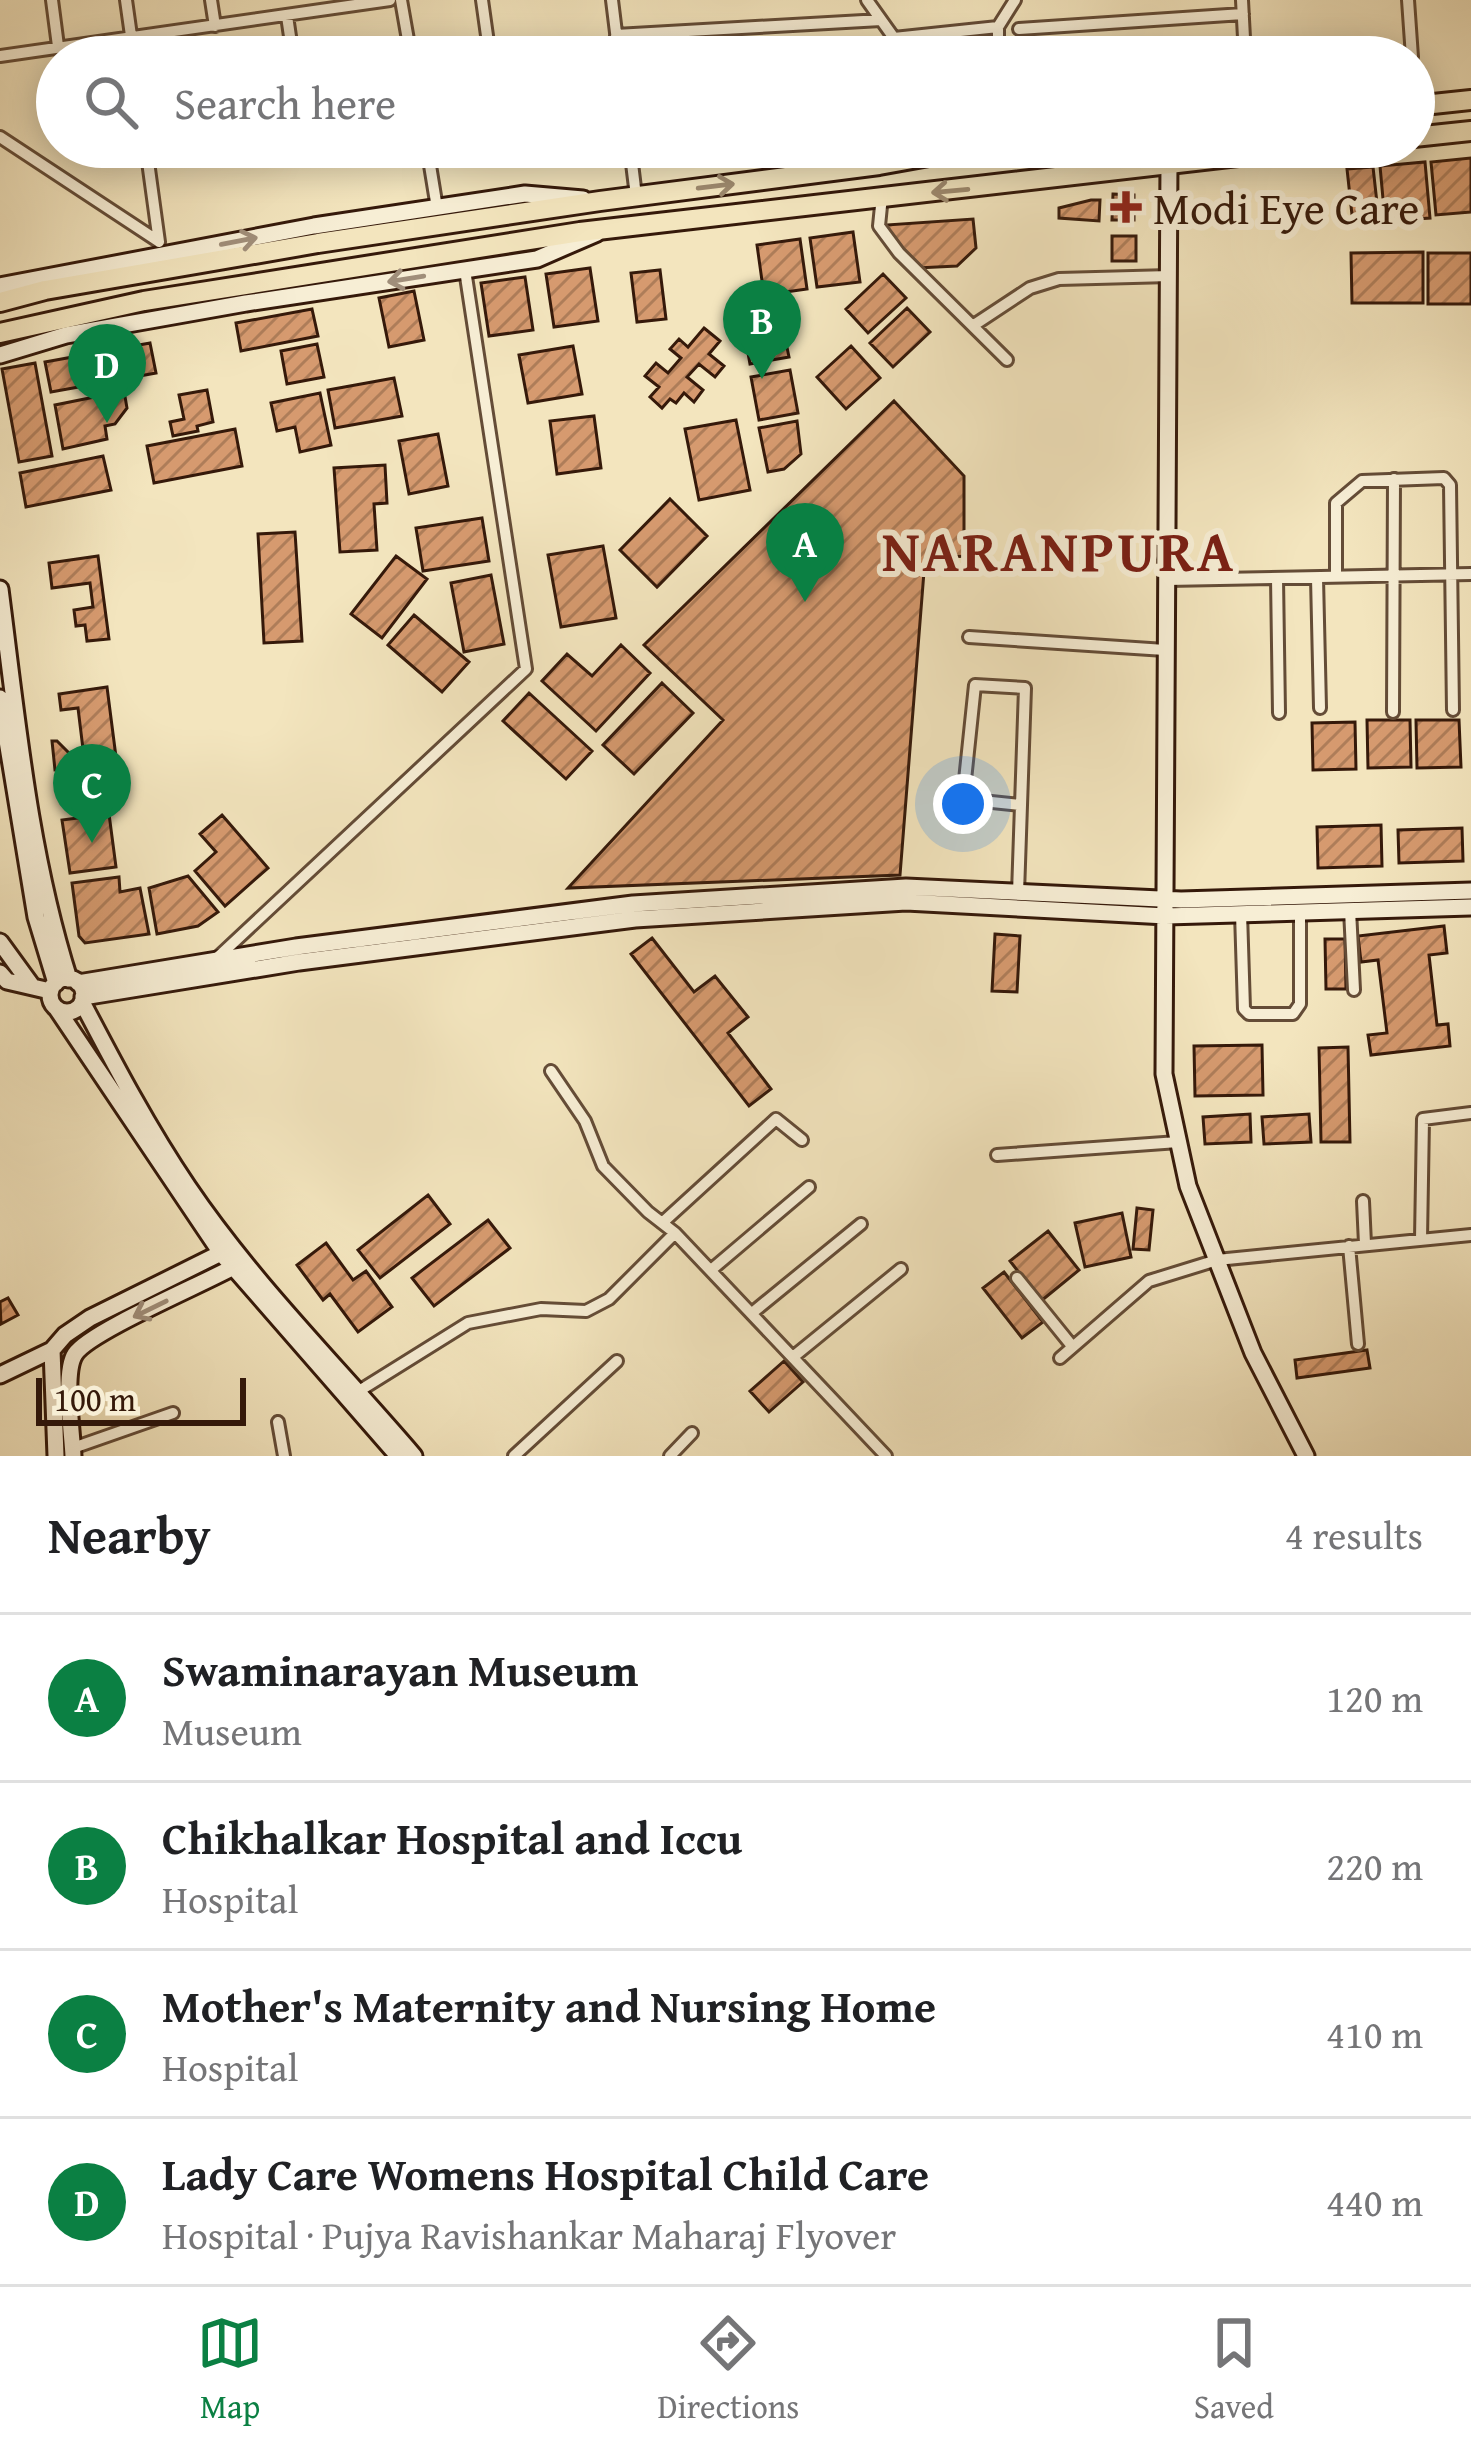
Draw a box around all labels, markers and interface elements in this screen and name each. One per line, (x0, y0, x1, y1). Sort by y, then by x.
search box (36, 36, 1435, 168)
icon: search (78, 69, 144, 135)
text: Search here (174, 70, 396, 135)
one-way arrow (696, 174, 735, 196)
place label: Modi Eye Care (1153, 175, 1419, 240)
one-way arrow (931, 180, 970, 203)
marker: Modi Eye Care (1110, 191, 1142, 223)
one-way arrow (218, 229, 257, 251)
one-way arrow (387, 268, 426, 291)
pin: B (723, 280, 801, 379)
pin: D (68, 324, 146, 423)
pin: A (766, 503, 844, 602)
district label: NARANPURA (882, 508, 1236, 592)
pin: C (53, 744, 131, 843)
your location (933, 774, 993, 834)
one-way arrow (133, 1299, 168, 1322)
scale bar (36, 1372, 246, 1425)
text: 100 m (54, 1375, 136, 1423)
text: Nearby (48, 1497, 211, 1572)
text: 4 results (1285, 1506, 1423, 1563)
text: Swaminarayan Museum (162, 1637, 638, 1702)
text: A (75, 1669, 99, 1726)
text: 120 m (1326, 1669, 1423, 1726)
text: Museum (162, 1702, 302, 1759)
text: Chikhalkar Hospital and Iccu (162, 1805, 742, 1870)
text: B (75, 1837, 99, 1894)
text: 220 m (1326, 1837, 1423, 1894)
text: Hospital (162, 1870, 298, 1927)
text: Mother's Maternity and Nursing Home (162, 1973, 936, 2038)
text: C (76, 2005, 98, 2062)
text: 410 m (1326, 2005, 1423, 2062)
text: Hospital (162, 2038, 298, 2095)
text: Lady Care Womens Hospital Child Care (162, 2141, 929, 2206)
text: D (74, 2173, 100, 2230)
text: 440 m (1326, 2173, 1423, 2230)
text: Hospital · Pujya Ravishankar Maharaj Flyover (162, 2206, 896, 2263)
tab: Map (197, 2310, 263, 2430)
tab: Directions (658, 2310, 799, 2430)
tab: Saved (1194, 2310, 1274, 2430)

